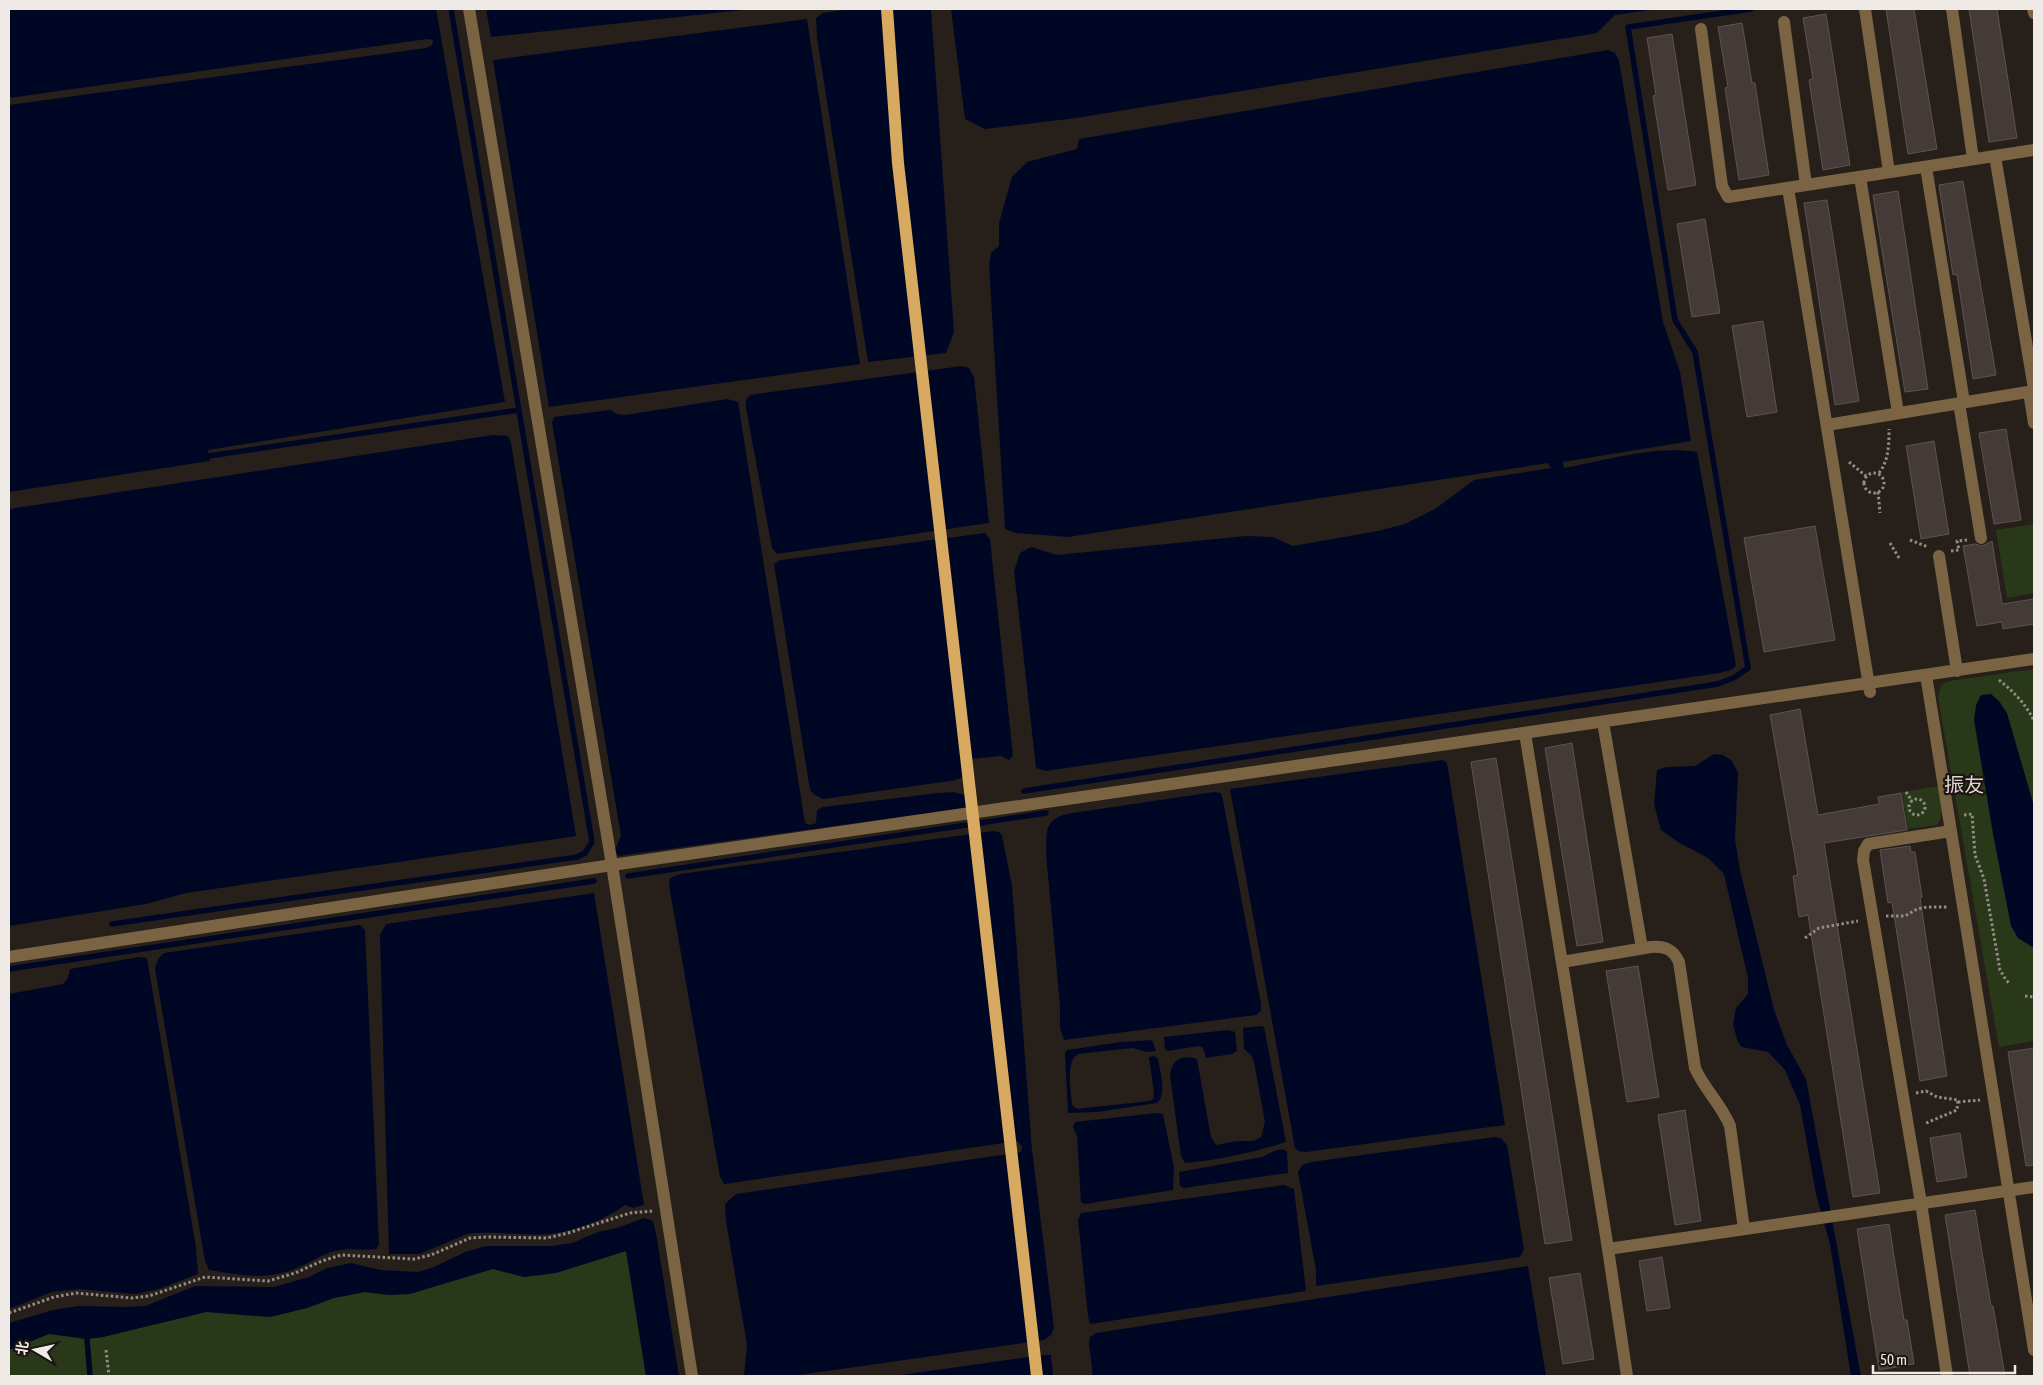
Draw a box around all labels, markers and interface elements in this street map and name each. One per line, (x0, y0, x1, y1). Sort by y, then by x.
district label: 振友 (1944, 773, 1984, 796)
north arrow (10, 1325, 60, 1375)
text: 北 (13, 1340, 31, 1356)
scale bar (1873, 1342, 2016, 1374)
text: 50 m (1880, 1351, 1907, 1368)

